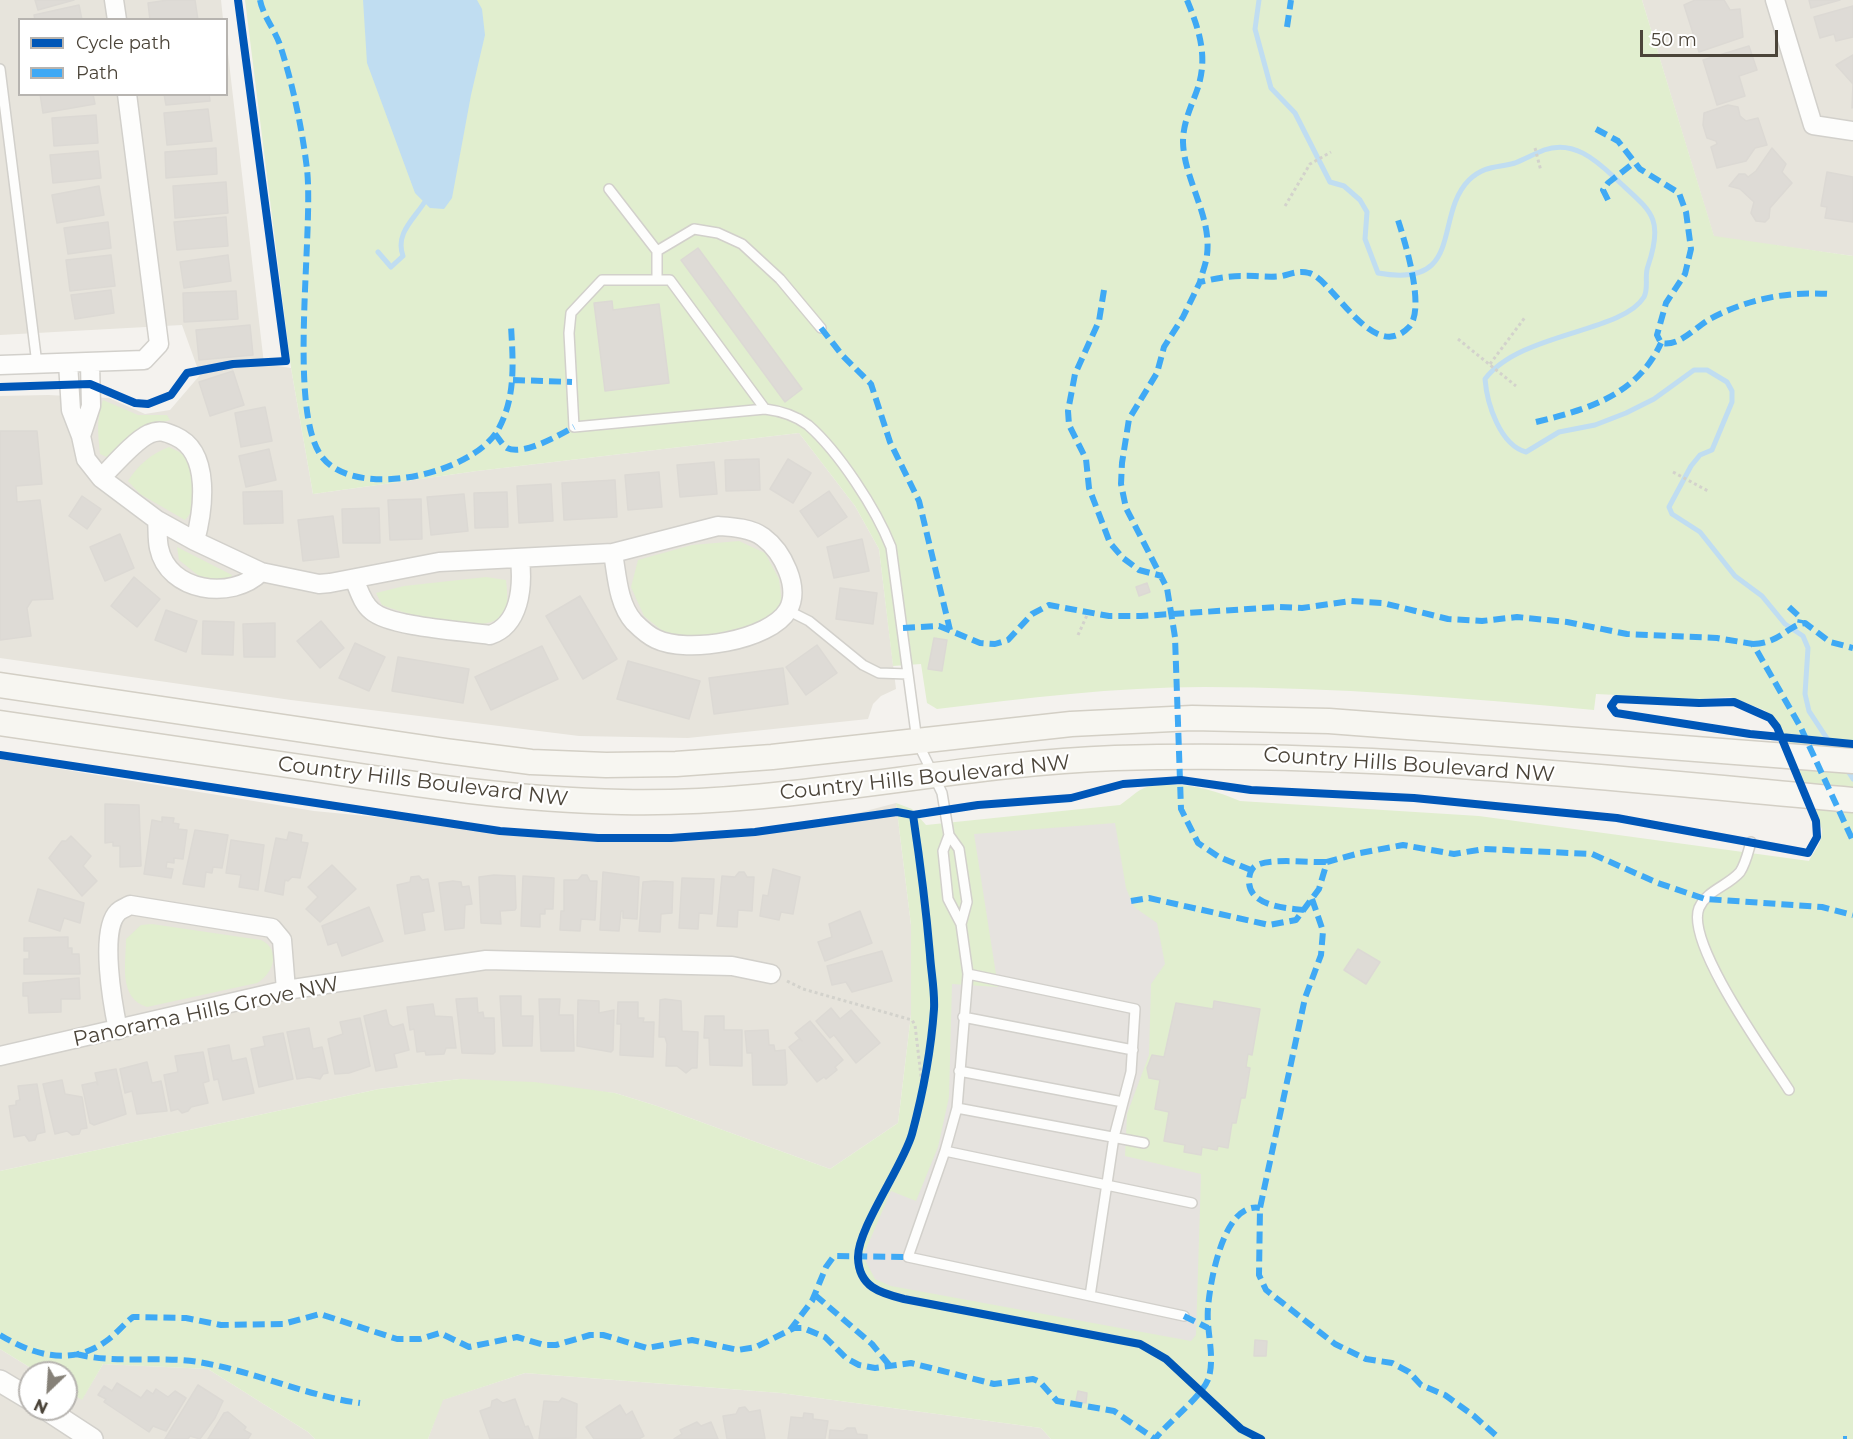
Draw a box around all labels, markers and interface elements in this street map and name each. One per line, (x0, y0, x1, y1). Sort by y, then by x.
legend (18, 18, 228, 96)
scale bar (1643, 18, 1781, 56)
text: 50 m (1651, 29, 1697, 51)
text: Cycle path (76, 32, 171, 54)
text: Path (76, 62, 119, 84)
street label: Country Hills Boulevard NW (1263, 742, 1555, 788)
street label: Country Hills Boulevard NW (779, 750, 1071, 806)
street label: Country Hills Boulevard NW (277, 752, 569, 812)
street label: Panorama Hills Grove NW (71, 972, 341, 1052)
north arrow (18, 1361, 78, 1421)
text: N (31, 1395, 51, 1417)

